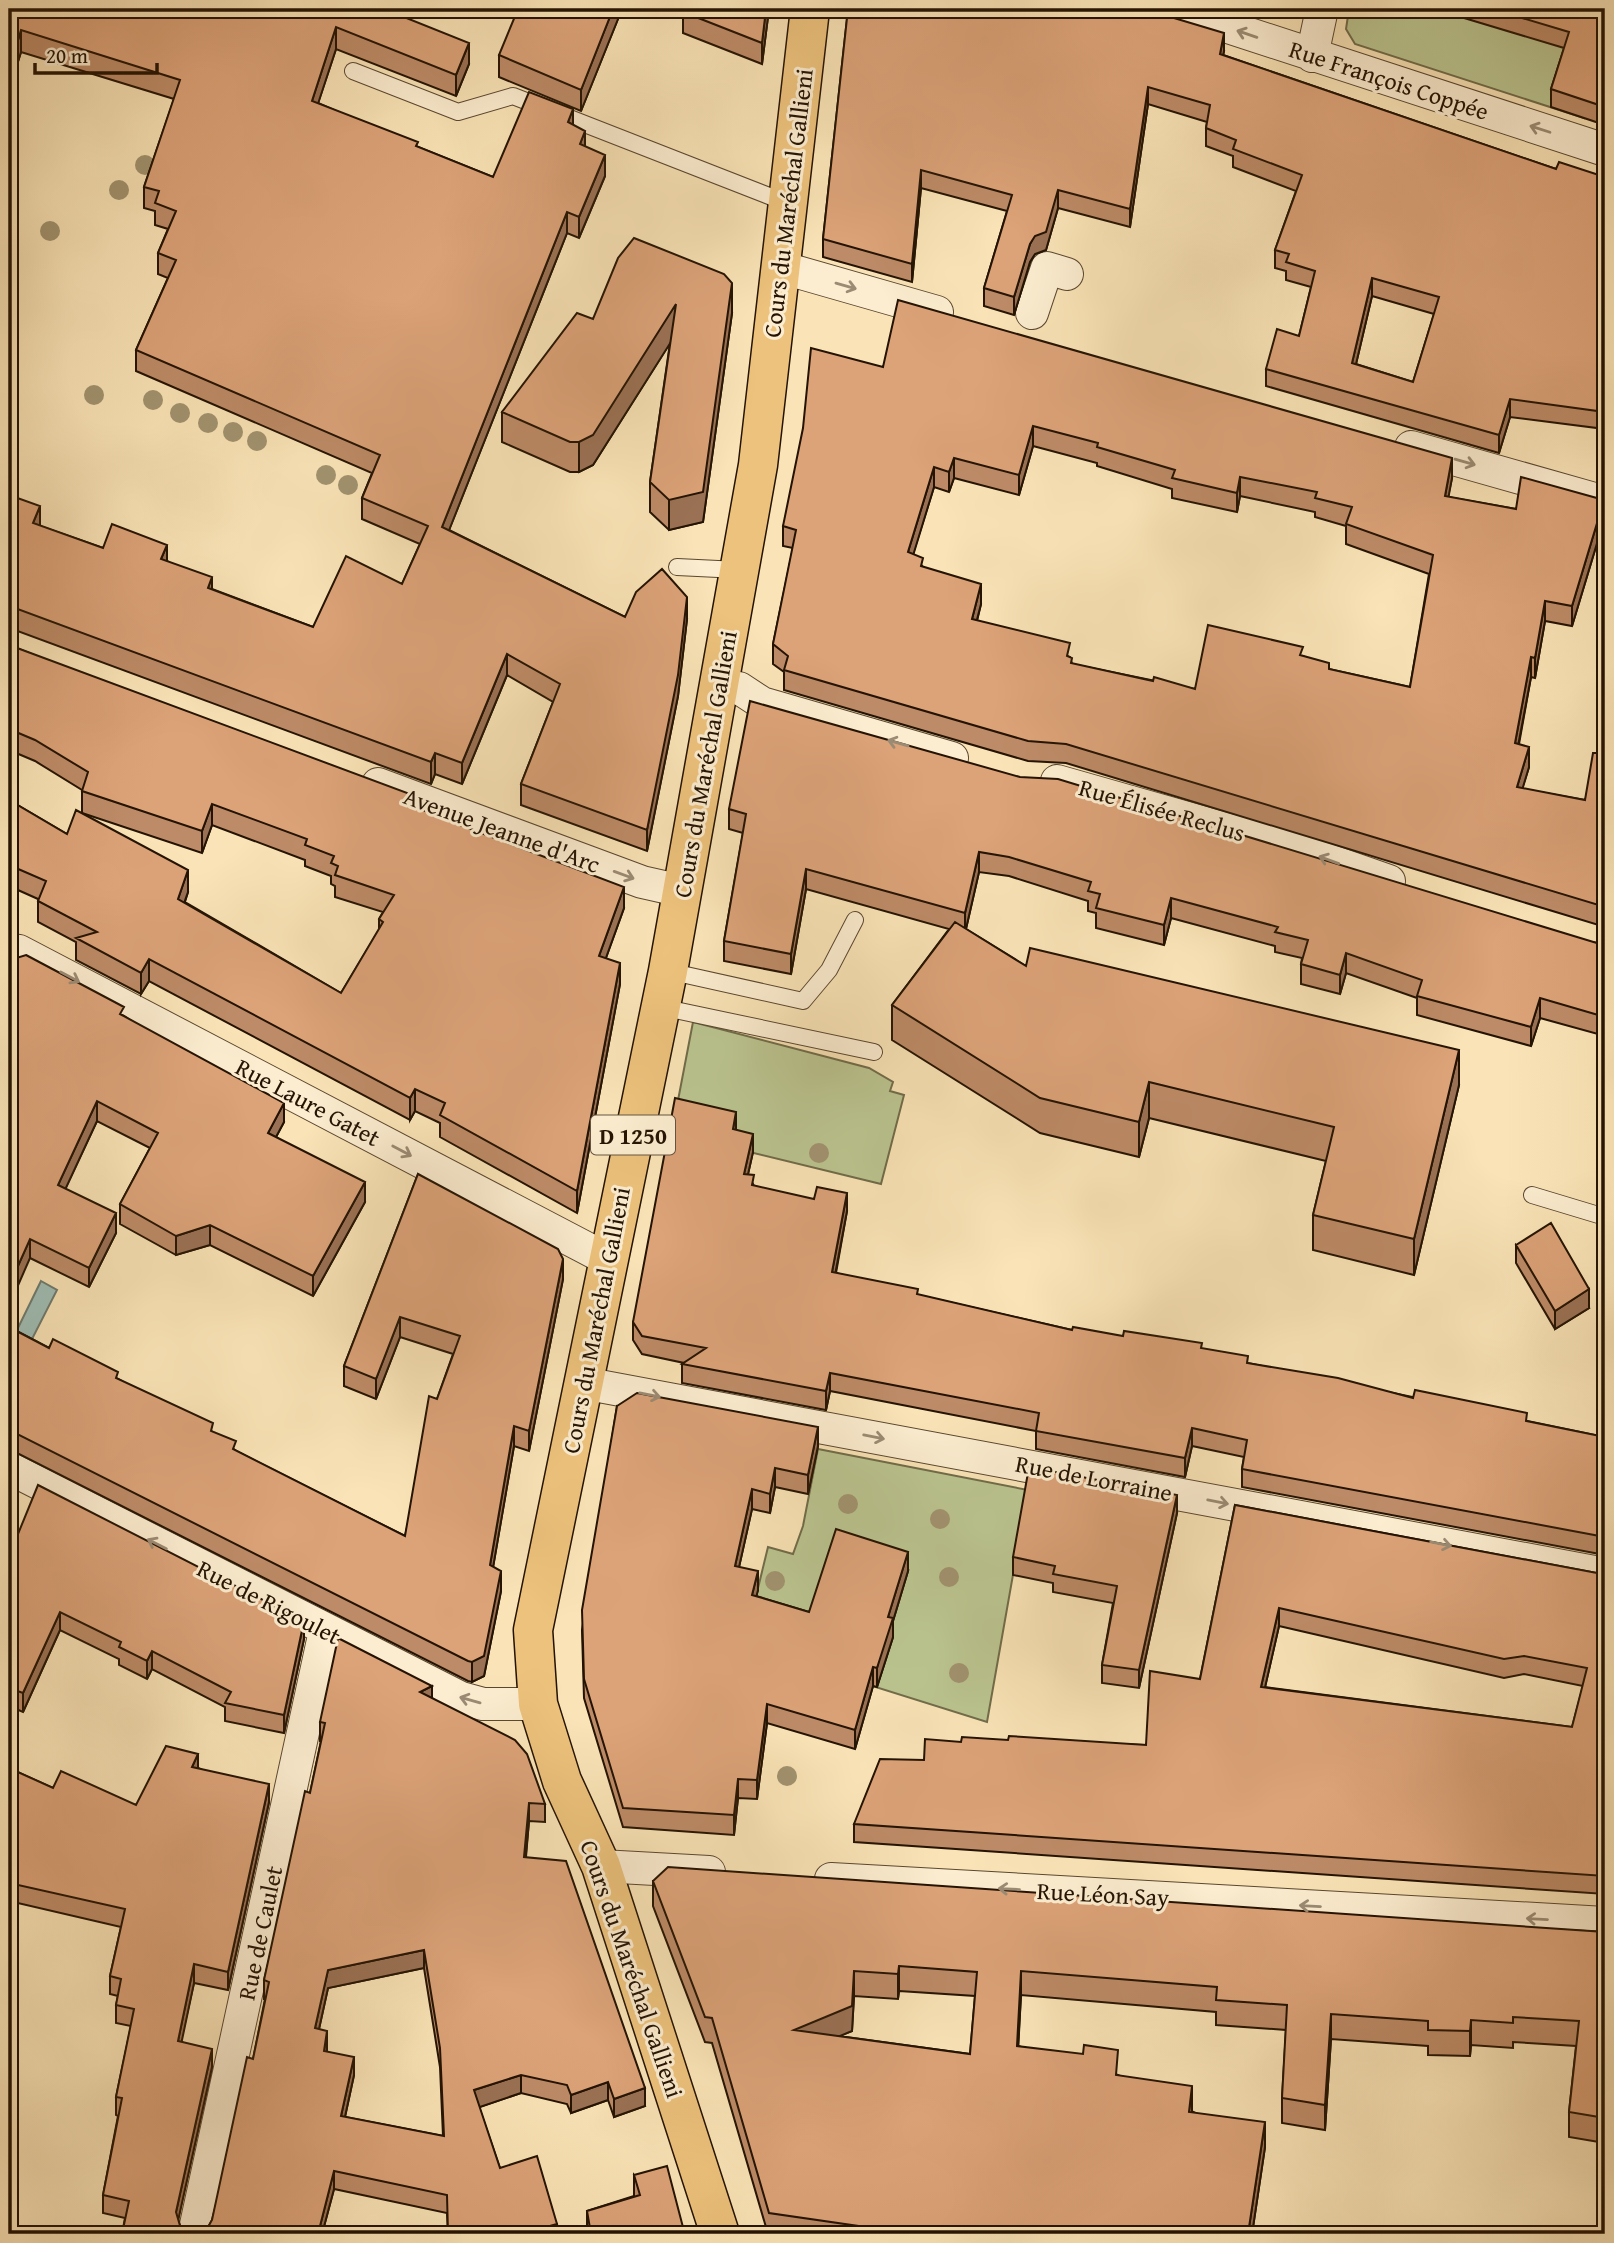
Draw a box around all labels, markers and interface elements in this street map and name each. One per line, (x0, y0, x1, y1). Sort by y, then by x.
one-way arrow (1237, 27, 1259, 39)
street label: Rue François Coppée (1285, 31, 1493, 129)
scale bar (35, 32, 158, 76)
text: 20 m (46, 40, 88, 71)
street label: Cours du Maréchal Gallieni (754, 66, 822, 339)
one-way arrow (1530, 122, 1552, 134)
one-way arrow (835, 280, 857, 293)
one-way arrow (1454, 457, 1476, 470)
street label: Cours du Maréchal Gallieni (664, 627, 746, 900)
one-way arrow (888, 735, 910, 748)
street label: Rue Élisée Reclus (1075, 770, 1249, 850)
street label: Avenue Jeanne d'Arc (399, 778, 605, 882)
one-way arrow (1319, 853, 1341, 866)
one-way arrow (613, 870, 635, 882)
one-way arrow (60, 971, 80, 985)
street label: Rue Laure Gatet (230, 1049, 387, 1155)
road number: D 1250 (591, 1116, 675, 1154)
one-way arrow (391, 1145, 412, 1159)
street label: Cours du Maréchal Gallieni (553, 1184, 639, 1456)
one-way arrow (638, 1389, 661, 1402)
one-way arrow (862, 1431, 885, 1444)
street label: Rue de Lorraine (1013, 1446, 1175, 1510)
one-way arrow (1206, 1495, 1229, 1509)
one-way arrow (147, 1537, 168, 1551)
one-way arrow (1429, 1537, 1452, 1551)
street label: Rue de Rigoulet (191, 1551, 347, 1653)
one-way arrow (460, 1693, 482, 1706)
street label: Cours du Maréchal Gallieni (571, 1835, 693, 2103)
street label: Rue de Caulet (229, 1862, 291, 2003)
street label: Rue Léon Say (1036, 1873, 1170, 1915)
one-way arrow (999, 1882, 1021, 1895)
one-way arrow (1299, 1899, 1322, 1912)
one-way arrow (1526, 1912, 1549, 1925)

